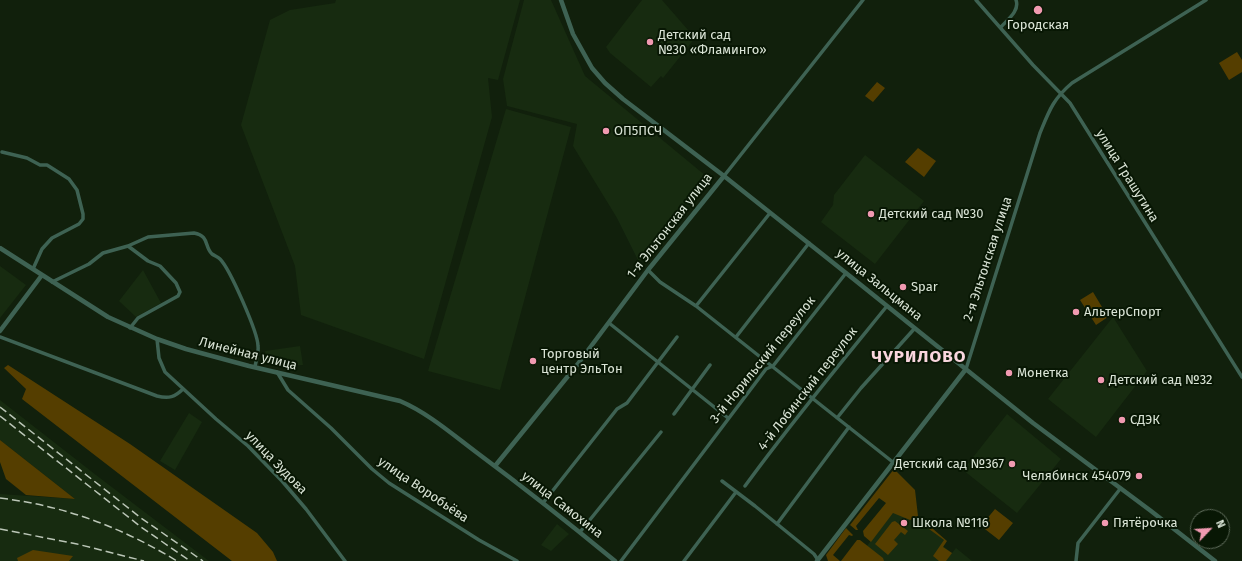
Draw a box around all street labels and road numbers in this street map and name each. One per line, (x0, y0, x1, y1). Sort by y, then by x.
street label: улица Трашутина (1092, 127, 1162, 225)
street label: 1-я Эльтонская улица (624, 170, 716, 282)
street label: 2-я Эльтонская улица (960, 195, 1016, 323)
street label: улица Зальцмана (833, 246, 925, 324)
street label: 3-й Норильский переулок (707, 293, 819, 427)
street label: 4-й Лобинский переулок (755, 324, 861, 454)
street label: Линейная улица (197, 334, 299, 374)
street label: улица Зудова (242, 428, 310, 498)
street label: улица Воробьёва (375, 454, 471, 526)
street label: улица Самохина (518, 468, 606, 542)

